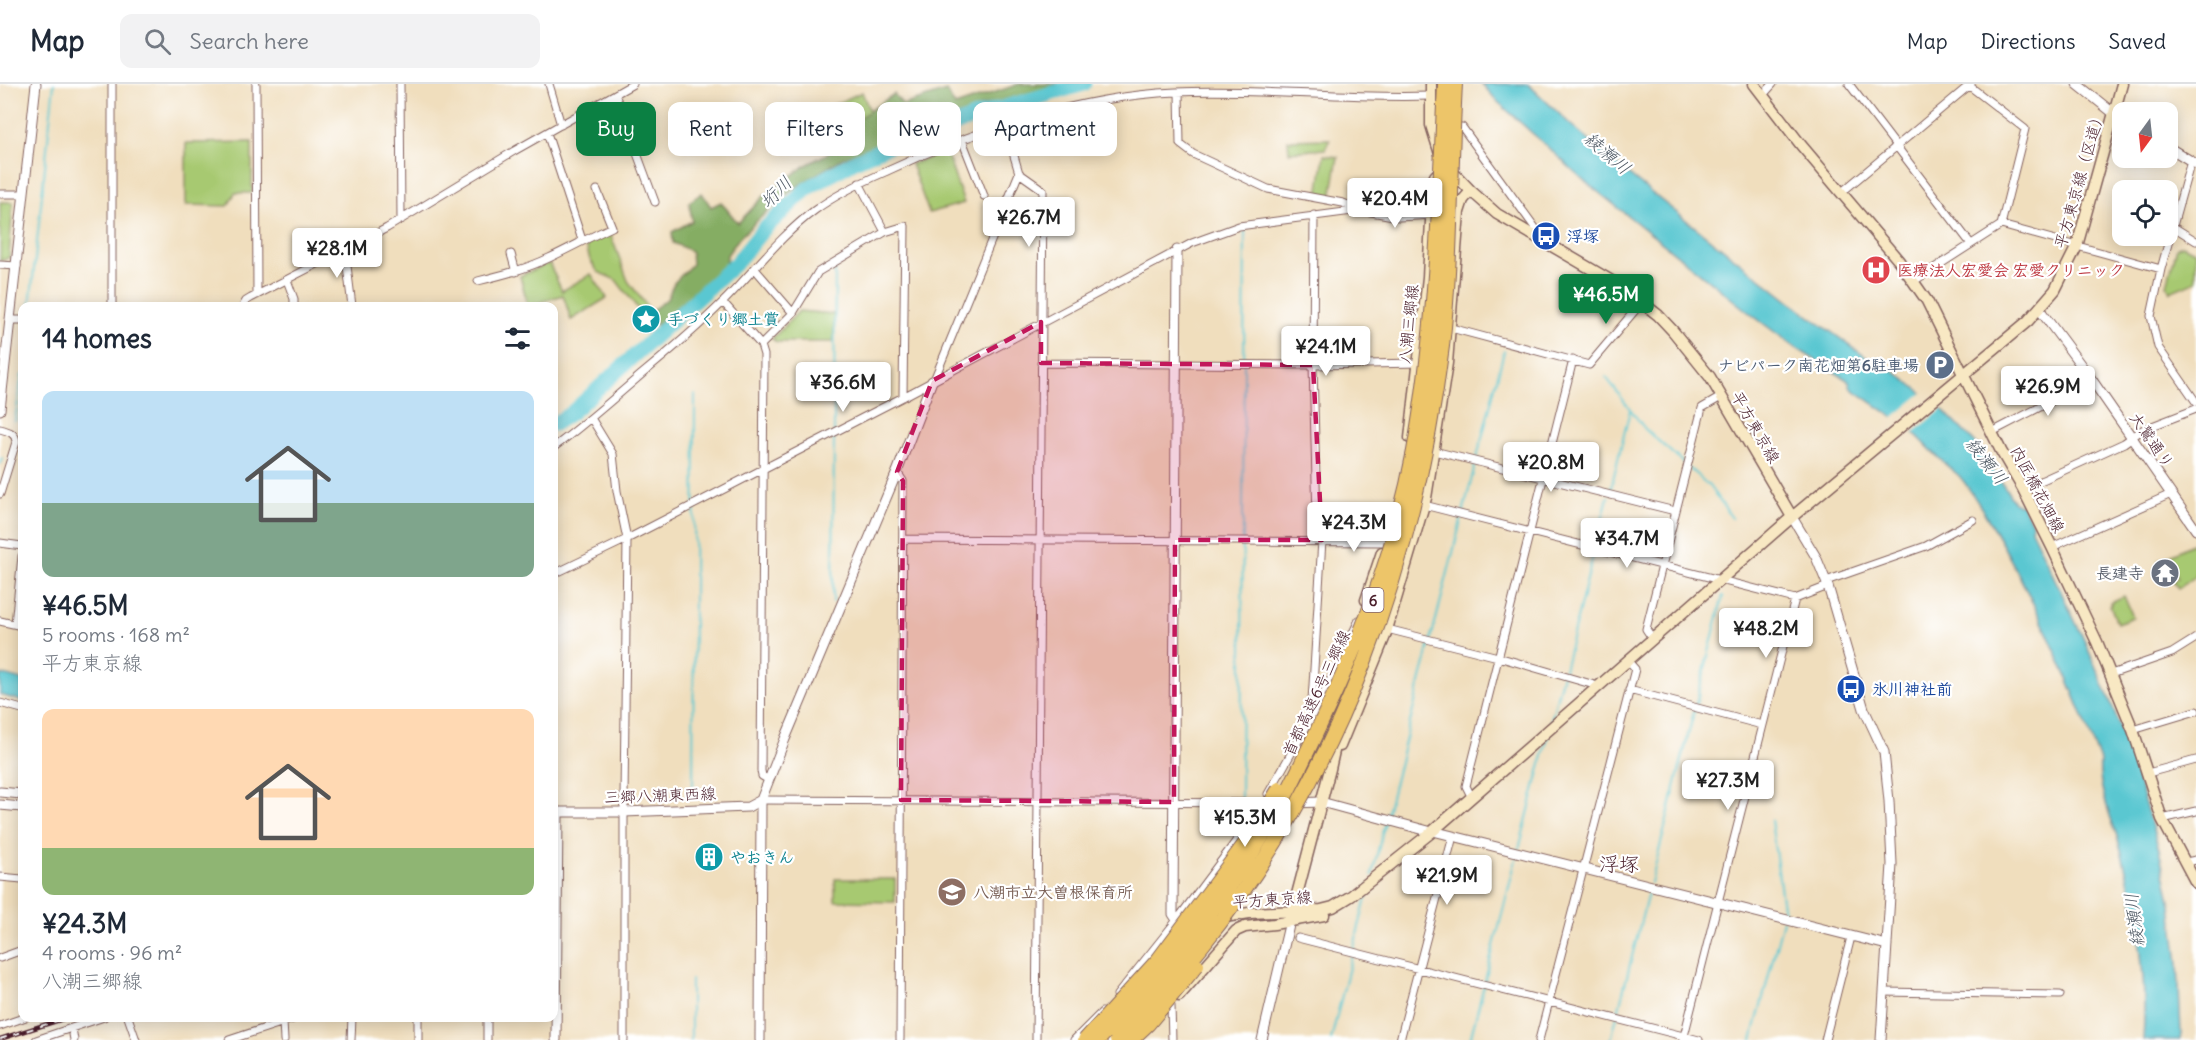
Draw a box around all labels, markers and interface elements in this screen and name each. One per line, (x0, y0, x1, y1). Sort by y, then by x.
search box (120, 14, 540, 68)
text: Map (30, 23, 84, 59)
icon: search (141, 25, 174, 58)
text: Search here (189, 27, 309, 55)
text: Map (1907, 28, 1948, 55)
text: Directions (1981, 28, 2075, 55)
text: Saved (2108, 28, 2166, 55)
chip: Buy (576, 102, 656, 156)
chip: Rent (668, 102, 753, 156)
chip: Filters (765, 102, 865, 156)
chip: New (877, 102, 961, 156)
chip: Apartment (973, 102, 1117, 156)
north arrow (2112, 102, 2178, 168)
map controls (2112, 102, 2178, 246)
street label: 平方東京線（区道） (2050, 107, 2108, 251)
water label: 綾瀬川 (1580, 127, 1636, 179)
water label: 垳川 (755, 171, 797, 213)
pin: ¥20.4M (1346, 178, 1444, 229)
button: locate (2112, 180, 2178, 246)
text: ¥20.4M (1361, 185, 1429, 210)
pin: ¥26.7M (980, 197, 1078, 248)
text: ¥26.7M (997, 204, 1061, 229)
bus stop icon: 浮塚 (1530, 220, 1562, 252)
place label: 浮塚 (1567, 226, 1599, 246)
pin: ¥28.1M (288, 228, 386, 279)
text: ¥28.1M (306, 235, 368, 260)
hospital icon: 医療法人宏愛会 宏愛クリニック (1860, 254, 1892, 286)
place label: 医療法人宏愛会 宏愛クリニック (1897, 260, 2125, 280)
pin: ¥46.5M (1557, 274, 1655, 325)
text: ¥46.5M (1573, 281, 1639, 306)
street label: 八潮三郷線 (1394, 283, 1422, 365)
place icon: 手づくり郷土賞 (630, 303, 662, 335)
place label: 手づくり郷土賞 (667, 309, 779, 329)
text: 14 homes (42, 322, 152, 355)
icon: filters (501, 322, 534, 355)
pin: ¥24.1M (1277, 326, 1375, 377)
text: ¥24.1M (1295, 333, 1357, 358)
parking icon: ナビパーク南花畑第6駐車場 (1924, 349, 1956, 381)
place label: ナビパーク南花畑第6駐車場 (1718, 355, 1919, 375)
pin: ¥36.6M (794, 362, 892, 413)
pin: ¥26.9M (1999, 366, 2097, 417)
text: ¥36.6M (810, 369, 876, 394)
text: ¥26.9M (2015, 373, 2081, 398)
street label: 平方東京線 (1727, 387, 1785, 467)
street label: 大鷲通り (2125, 408, 2179, 472)
icon: home (234, 430, 342, 538)
water label: 綾瀬川 (1961, 433, 2013, 489)
pin: ¥20.8M (1502, 442, 1600, 493)
street label: 内匠橋花畑線 (2007, 442, 2069, 536)
text: ¥20.8M (1517, 449, 1585, 474)
pin: ¥24.3M (1305, 502, 1403, 553)
text: ¥24.3M (1321, 509, 1387, 534)
pin: ¥34.7M (1578, 518, 1676, 569)
text: ¥34.7M (1595, 525, 1659, 550)
temple icon: 長建寺 (2149, 557, 2181, 589)
place label: 長建寺 (2096, 563, 2144, 583)
road number: 6 (1362, 588, 1384, 612)
text: ¥46.5M (42, 589, 129, 622)
pin: ¥48.2M (1717, 608, 1815, 659)
text: ¥48.2M (1733, 615, 1799, 640)
text: 5 rooms · 168 m² (42, 622, 190, 647)
street label: 首都高速6号三郷線 (1278, 627, 1354, 759)
text: 平方東京線 (42, 650, 142, 675)
bus stop icon: 氷川神社前 (1835, 673, 1867, 705)
place label: 氷川神社前 (1872, 679, 1952, 699)
icon: home (234, 748, 342, 856)
pin: ¥27.3M (1679, 760, 1777, 811)
text: ¥27.3M (1696, 767, 1760, 792)
street label: 三郷八潮東西線 (604, 783, 716, 807)
pin: ¥15.3M (1196, 797, 1294, 848)
text: ¥15.3M (1214, 804, 1276, 829)
building icon: やおきん (693, 841, 725, 873)
place label: やおきん (730, 847, 794, 867)
district label: 浮塚 (1599, 851, 1639, 876)
pin: ¥21.9M (1398, 855, 1496, 906)
text: ¥21.9M (1416, 862, 1478, 887)
school or university icon: 八潮市立大曽根保育所 (936, 876, 968, 908)
place label: 八潮市立大曽根保育所 (973, 882, 1133, 902)
street label: 平方東京線 (1231, 886, 1313, 912)
water label: 綾瀬川 (2119, 892, 2149, 948)
text: ¥24.3M (42, 907, 127, 940)
text: 4 rooms · 96 m² (42, 940, 182, 965)
text: 八潮三郷線 (42, 968, 142, 993)

